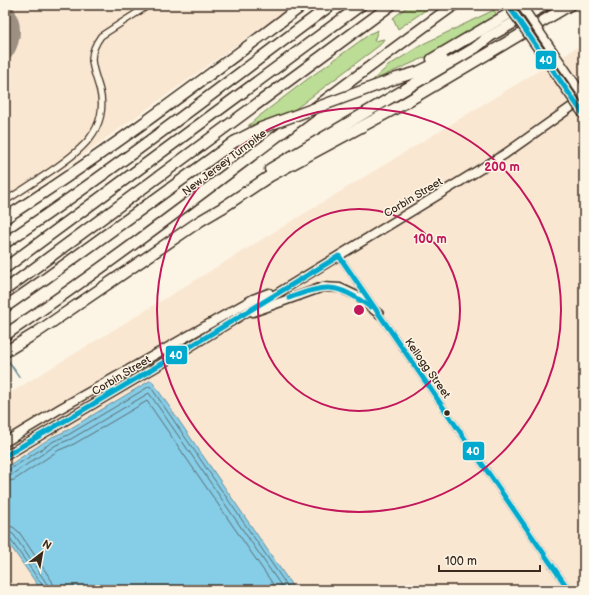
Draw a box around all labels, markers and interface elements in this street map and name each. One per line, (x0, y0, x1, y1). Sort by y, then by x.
line badge: 40 (535, 50, 557, 70)
text: 40 (539, 54, 553, 67)
street label: New Jersey Turnpike (180, 126, 269, 198)
text: 200 m (484, 160, 520, 175)
street label: Corbin Street (382, 175, 445, 220)
text: 100 m (413, 232, 447, 247)
centre of rings (352, 303, 366, 317)
street label: Kellogg Street (402, 336, 453, 401)
line badge: 40 (165, 345, 188, 365)
text: 40 (169, 349, 183, 362)
street label: Corbin Street (90, 353, 153, 398)
unlabelled marker (442, 408, 452, 418)
line badge: 40 (462, 441, 485, 461)
text: 40 (466, 445, 480, 458)
north arrow (22, 533, 62, 573)
text: N (40, 537, 54, 553)
scale bar (439, 547, 540, 573)
text: 100 m (445, 554, 477, 569)

